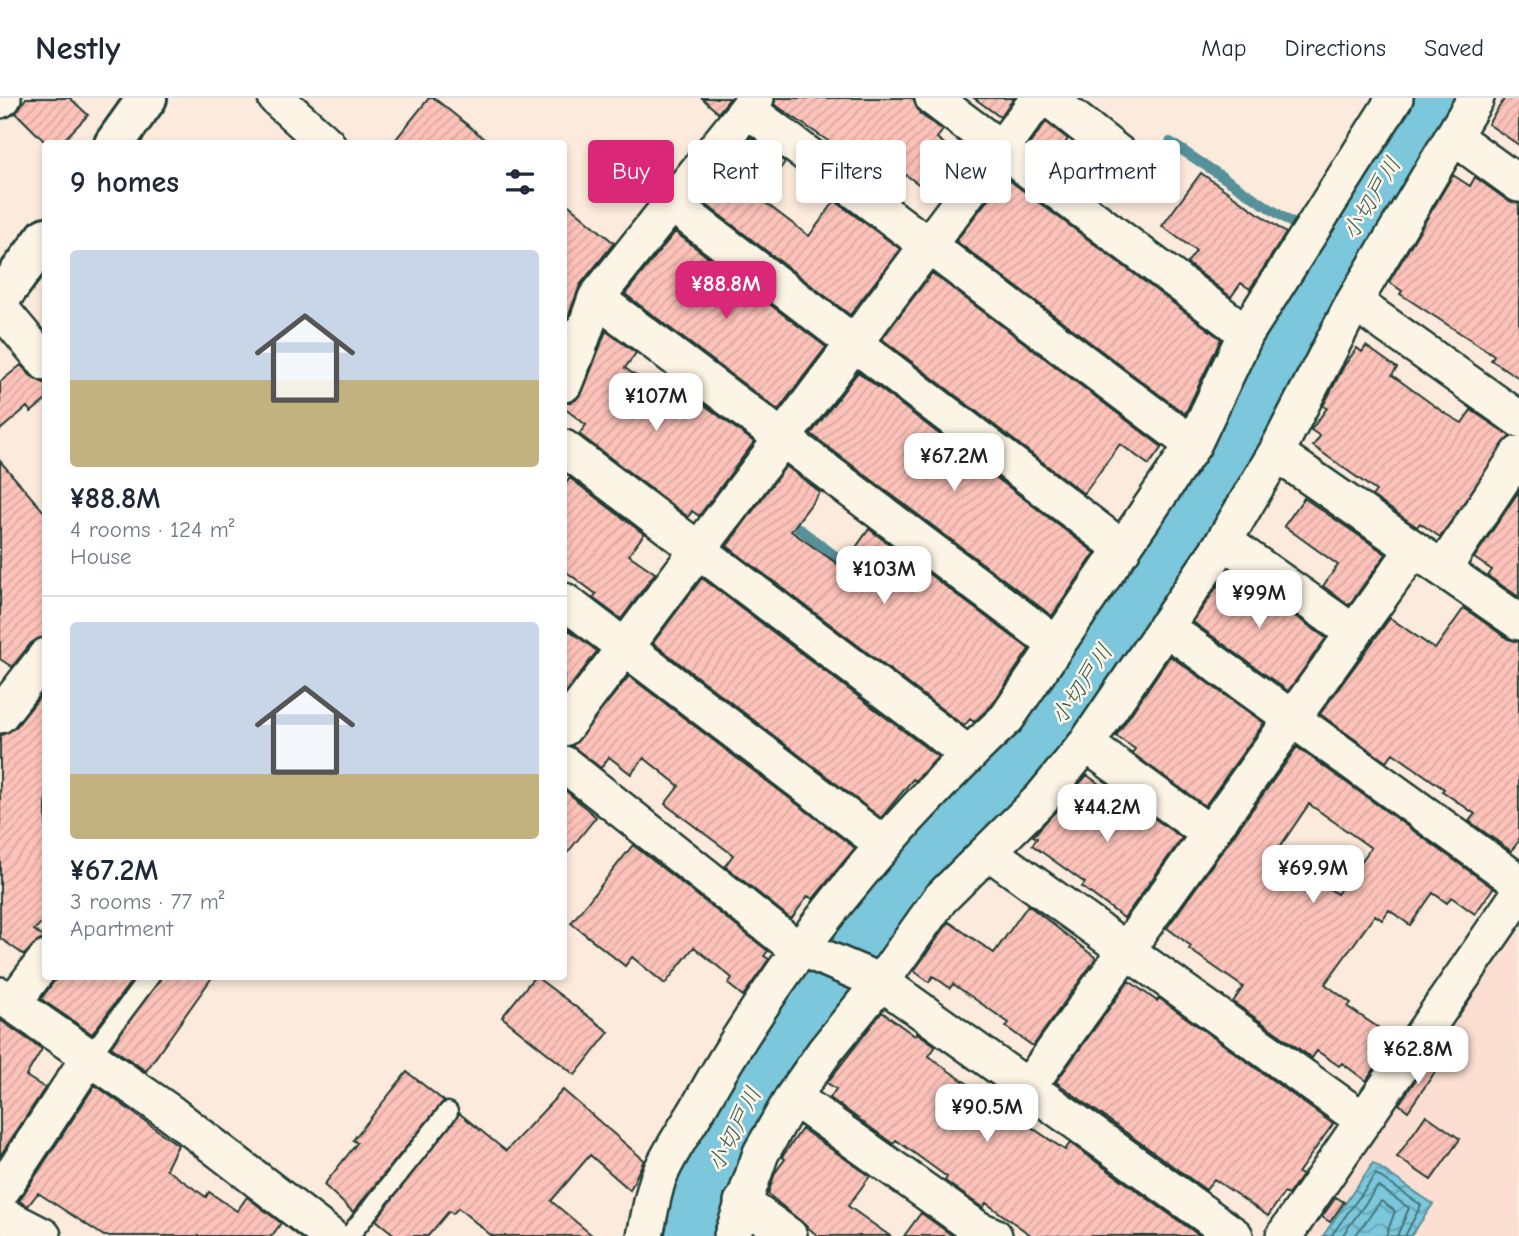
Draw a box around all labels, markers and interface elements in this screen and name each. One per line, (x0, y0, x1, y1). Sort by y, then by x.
text: Nestly (35, 29, 120, 67)
text: Map (1201, 34, 1247, 62)
text: Directions (1285, 34, 1386, 62)
text: Saved (1424, 34, 1484, 62)
chip: Buy (588, 140, 674, 203)
chip: Rent (688, 140, 782, 203)
chip: Filters (796, 140, 906, 203)
chip: New (920, 140, 1011, 203)
chip: Apartment (1025, 140, 1180, 203)
water label: 小切戸川 (1336, 152, 1407, 245)
icon: filters (501, 163, 539, 201)
text: 9 homes (70, 165, 179, 200)
pin: ¥88.8M (669, 262, 783, 321)
text: ¥88.8M (691, 270, 761, 297)
icon: home (242, 295, 368, 421)
pin: ¥107M (607, 374, 705, 433)
text: ¥107M (625, 382, 687, 409)
pin: ¥67.2M (897, 434, 1011, 493)
text: ¥67.2M (920, 442, 988, 469)
text: ¥88.8M (70, 481, 160, 516)
text: 4 rooms · 124 m² (70, 516, 234, 543)
text: House (70, 543, 132, 570)
pin: ¥103M (835, 546, 933, 606)
text: ¥103M (852, 555, 916, 582)
pin: ¥99M (1218, 570, 1300, 630)
text: ¥99M (1232, 579, 1286, 606)
water label: 小切戸川 (1044, 639, 1118, 730)
icon: home (242, 667, 368, 793)
pin: ¥44.2M (1050, 784, 1164, 844)
text: ¥44.2M (1073, 793, 1141, 820)
pin: ¥69.9M (1256, 846, 1370, 905)
text: ¥67.2M (70, 853, 159, 888)
text: ¥69.9M (1278, 854, 1348, 881)
text: 3 rooms · 77 m² (70, 888, 225, 915)
text: Apartment (70, 915, 173, 942)
pin: ¥62.8M (1361, 1026, 1475, 1086)
text: ¥62.8M (1383, 1035, 1453, 1062)
water label: 小切戸川 (702, 1082, 767, 1176)
pin: ¥90.5M (930, 1084, 1044, 1144)
text: ¥90.5M (951, 1093, 1023, 1120)

